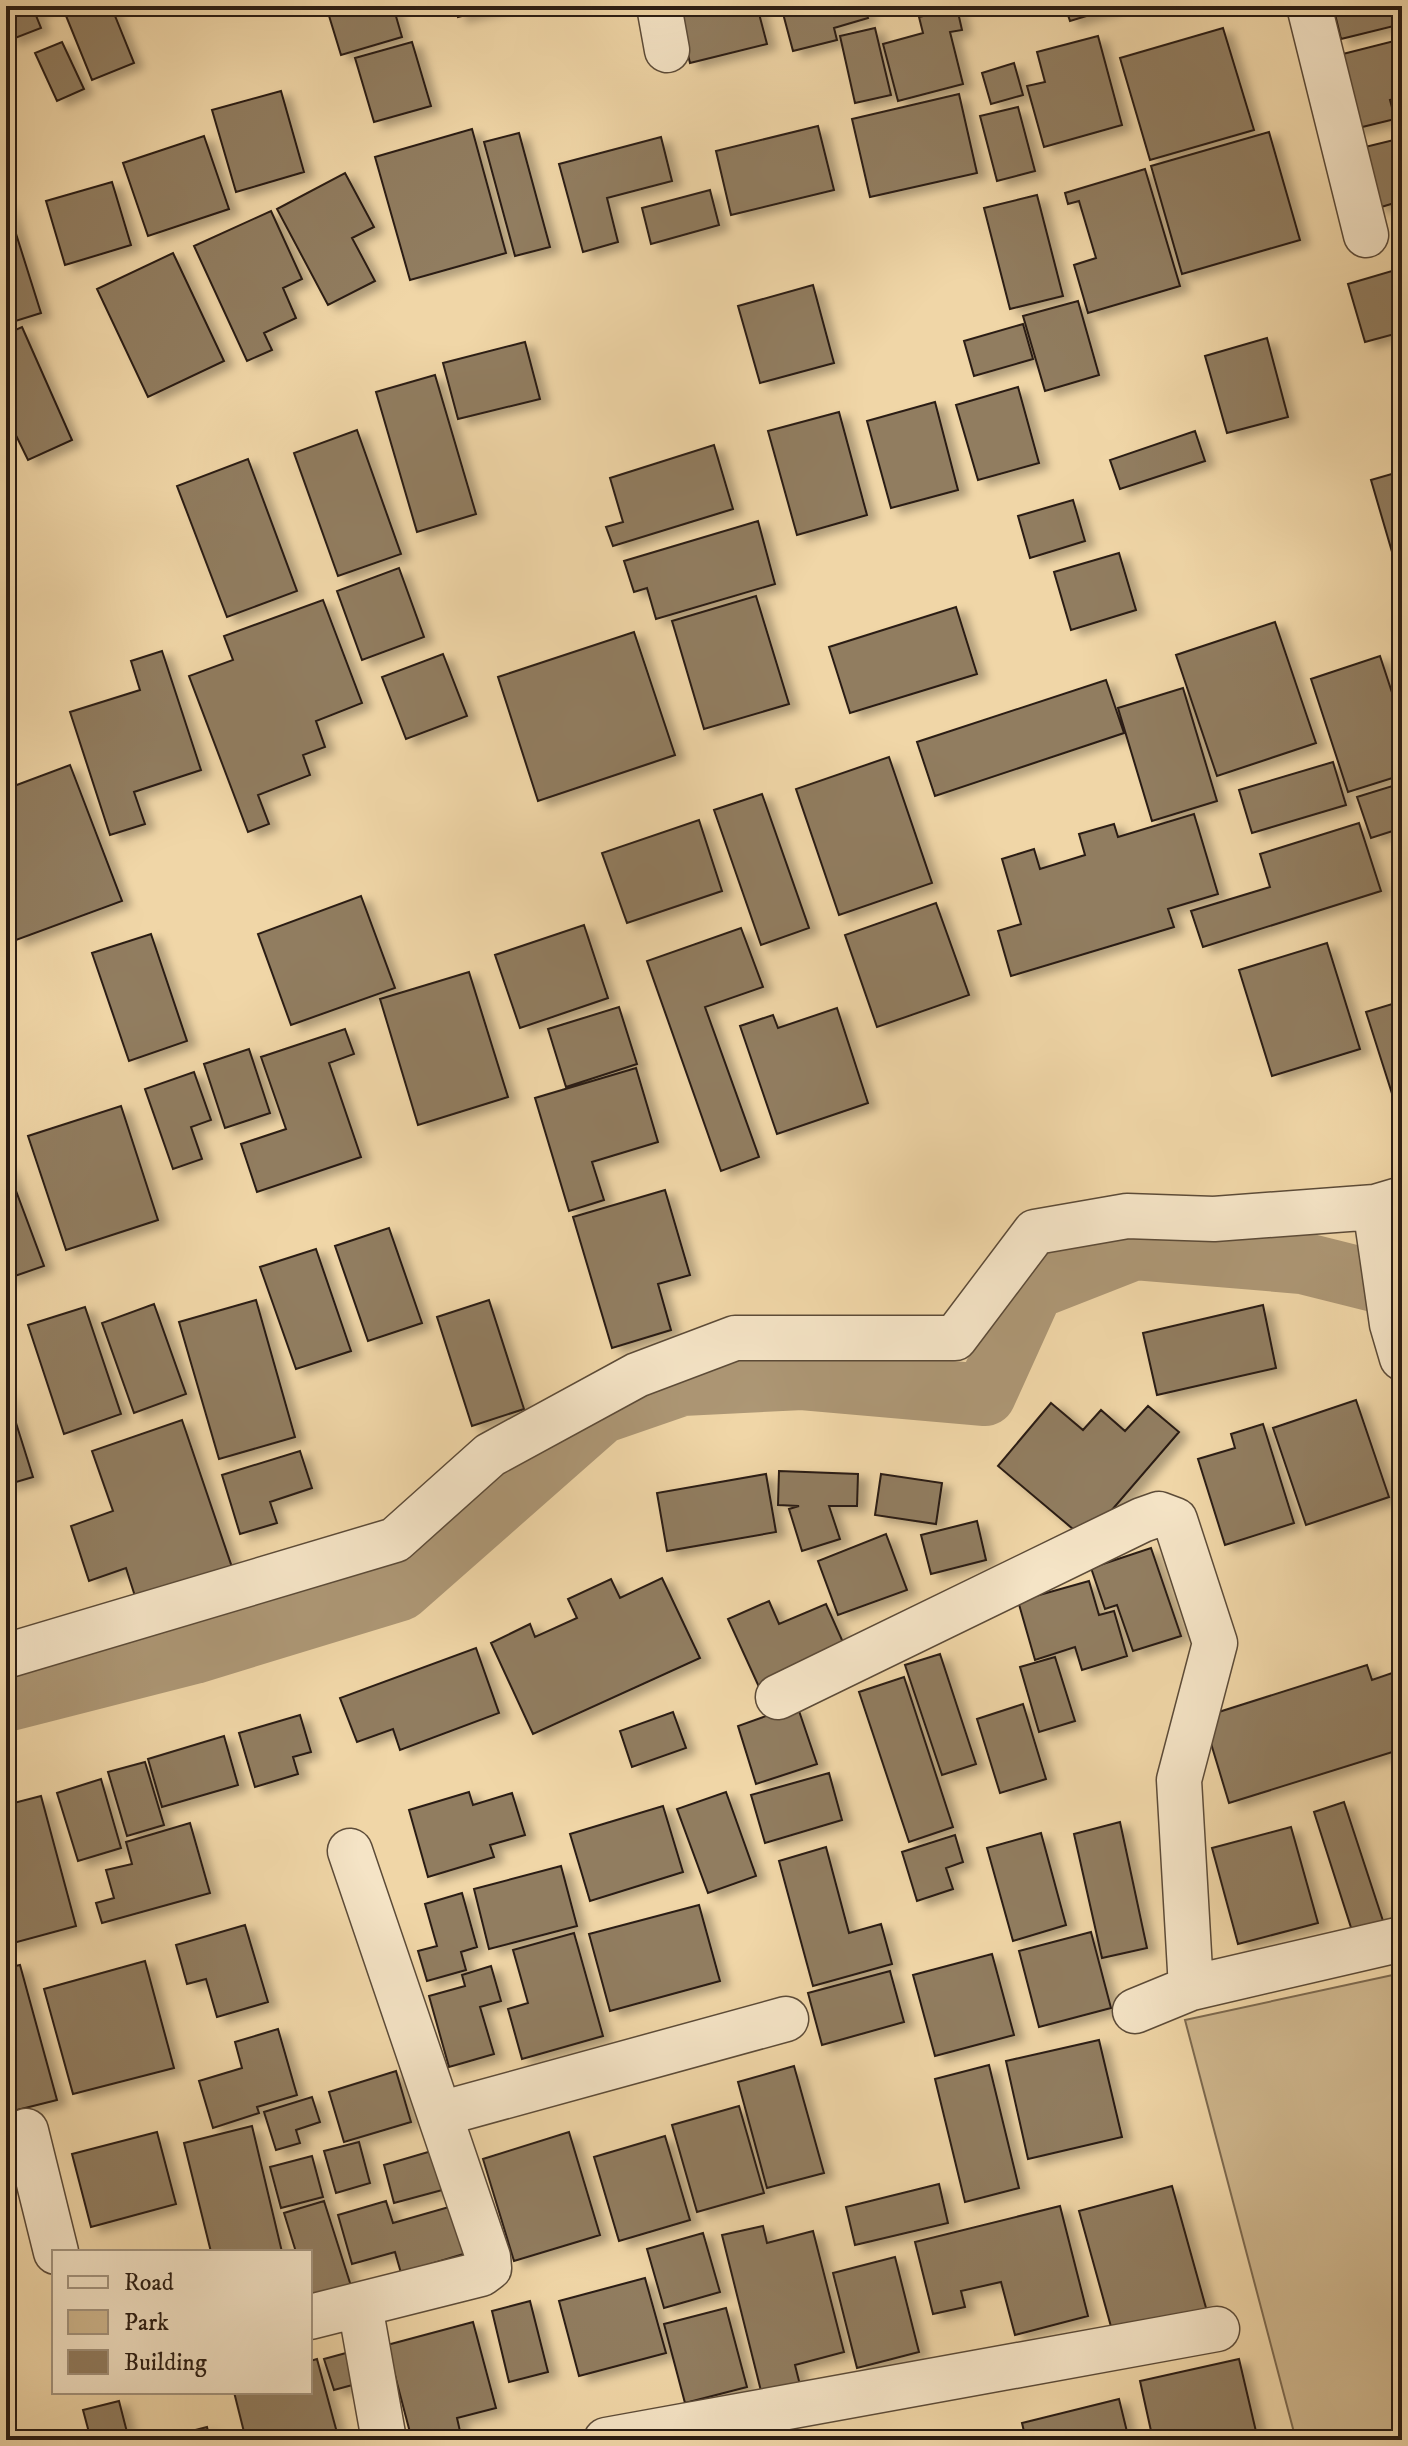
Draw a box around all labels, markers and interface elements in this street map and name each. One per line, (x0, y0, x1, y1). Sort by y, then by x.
legend (52, 2250, 312, 2394)
text: Road (124, 2268, 174, 2298)
text: Park (124, 2308, 169, 2338)
text: Building (124, 2348, 207, 2378)

